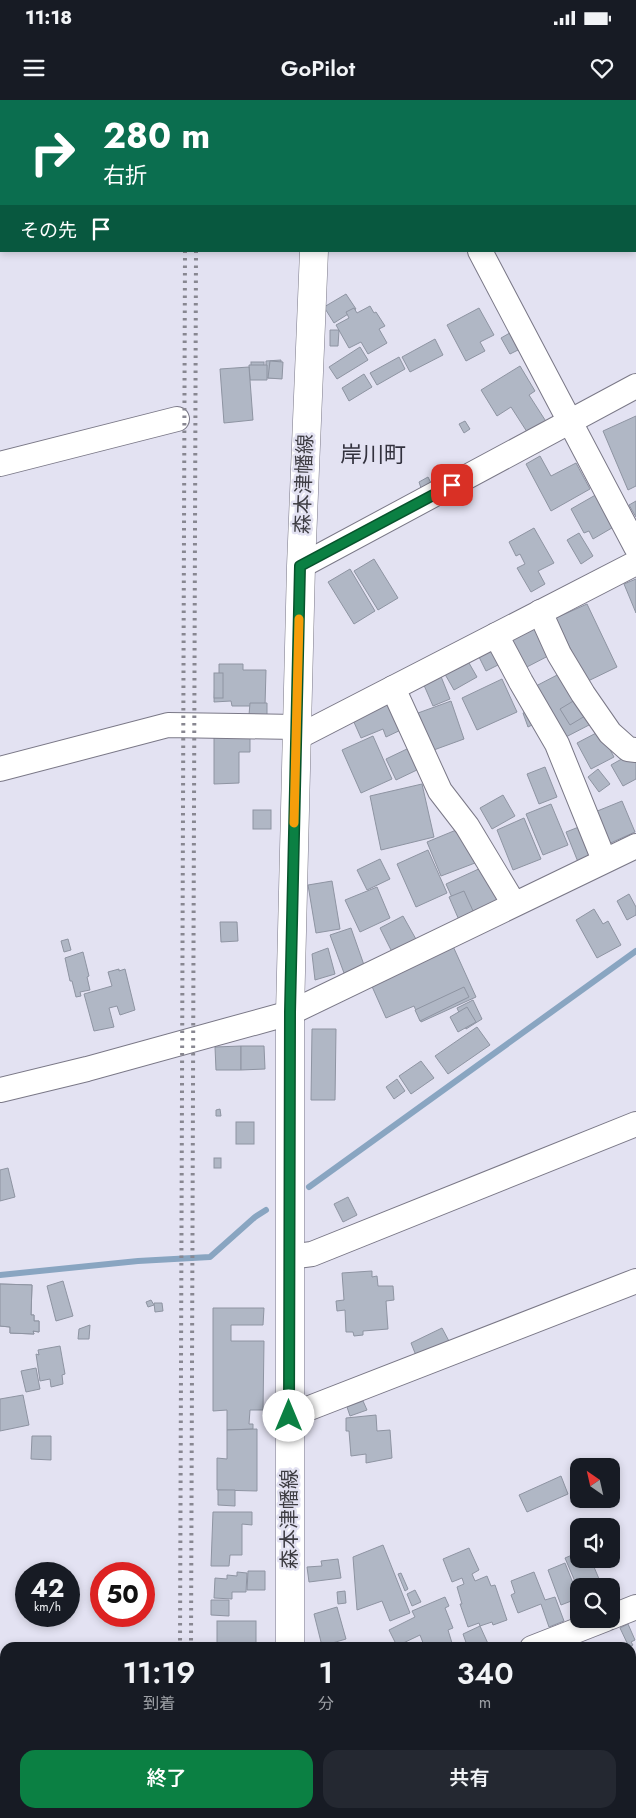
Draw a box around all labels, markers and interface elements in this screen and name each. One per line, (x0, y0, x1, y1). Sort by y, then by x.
text: 11:18 (25, 4, 72, 31)
text: GoPilot (281, 52, 355, 84)
icon: menu (20, 54, 48, 82)
icon: heart (588, 54, 616, 82)
text: 280 m (103, 111, 210, 161)
icon: right (20, 120, 85, 185)
text: 右折 (103, 159, 147, 191)
icon: arrive (87, 215, 115, 243)
text: その先 (20, 217, 77, 244)
street label: 森本津幡線 (288, 434, 320, 534)
district label: 岸川町 (340, 438, 406, 470)
pin (431, 464, 473, 506)
icon: arrive (438, 471, 466, 499)
position arrow (262, 1389, 314, 1441)
north arrow (570, 1458, 620, 1508)
map controls (570, 1458, 620, 1628)
street label: 森本津幡線 (275, 1469, 304, 1569)
button: sound (570, 1518, 620, 1568)
speed limit sign: 50 (90, 1562, 155, 1627)
text: 42 (31, 1570, 64, 1606)
button: search (570, 1578, 620, 1628)
text: km/h (34, 1598, 61, 1616)
text: 11:19 (123, 1651, 195, 1694)
text: 1 (319, 1651, 333, 1694)
text: 340 (456, 1652, 513, 1695)
text: m (479, 1691, 491, 1714)
text: 到着 (143, 1692, 175, 1715)
text: 分 (318, 1692, 334, 1715)
button: 終了 (20, 1750, 313, 1808)
button: 共有 (323, 1750, 616, 1808)

